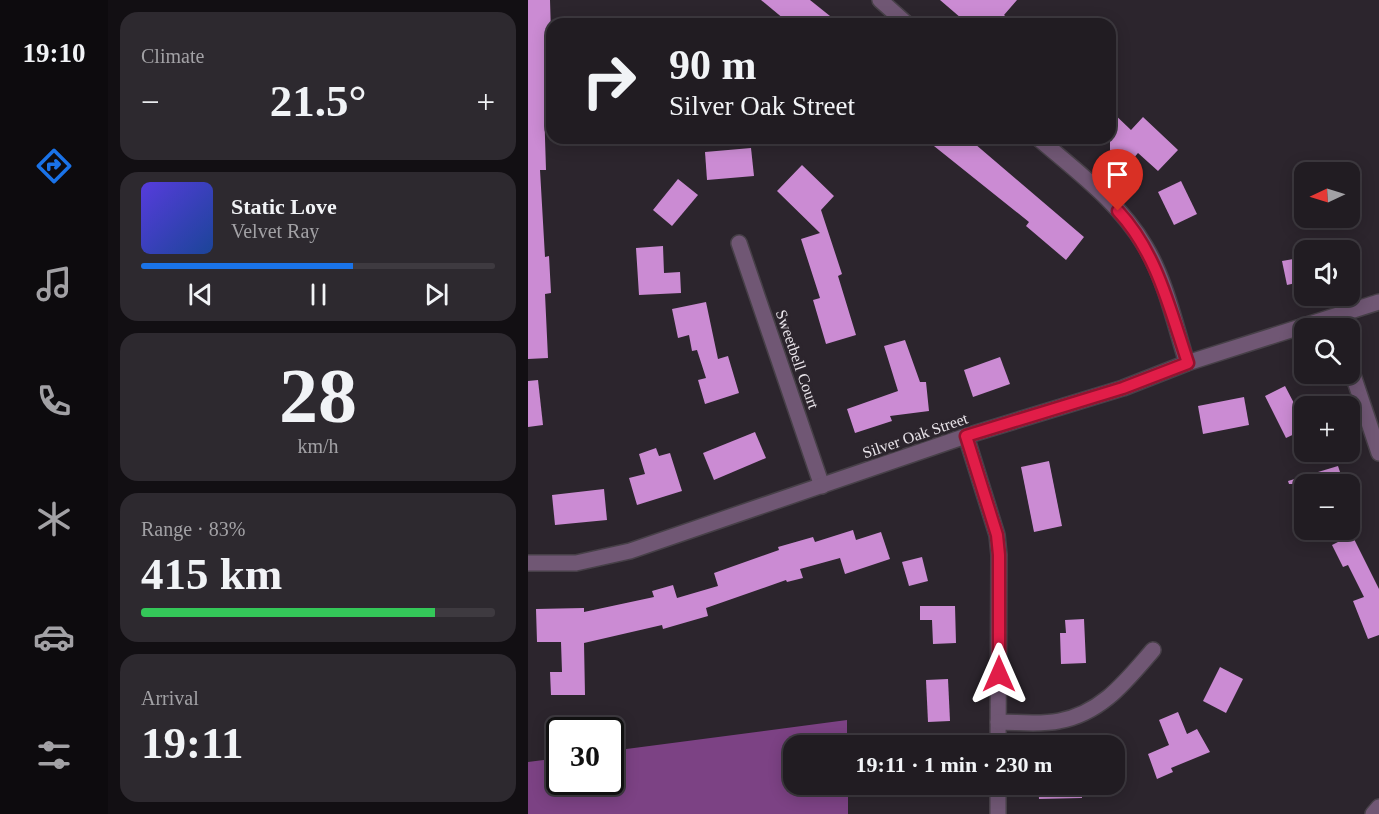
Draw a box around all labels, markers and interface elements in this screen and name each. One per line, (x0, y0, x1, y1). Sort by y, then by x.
text: 19:10 (23, 38, 86, 68)
icon: right (570, 42, 648, 120)
text: 90 m (669, 42, 757, 88)
text: Climate (141, 45, 204, 67)
text: 21.5° (270, 76, 366, 126)
text: − (141, 84, 160, 120)
text: + (476, 84, 495, 120)
text: Silver Oak Street (669, 91, 855, 121)
icon: directions (33, 145, 75, 187)
pin (1092, 149, 1143, 211)
icon: arrive (1101, 158, 1134, 191)
north arrow (1294, 162, 1360, 228)
map controls (1294, 162, 1360, 540)
text: Static Love (231, 194, 337, 219)
text: Velvet Ray (231, 220, 319, 242)
button: sound (1294, 240, 1360, 306)
icon: music (33, 263, 75, 305)
icon: previous (184, 278, 217, 311)
icon: pause (302, 278, 335, 311)
icon: next (420, 278, 453, 311)
street label: Sweetbell Court (773, 307, 823, 411)
button: search (1294, 318, 1360, 384)
text: 28 (279, 352, 357, 439)
icon: phone (33, 380, 75, 422)
button: + (1294, 396, 1360, 462)
street label: Silver Oak Street (860, 409, 971, 461)
text: km/h (297, 435, 339, 457)
button: − (1294, 474, 1360, 540)
icon: climate (33, 498, 75, 540)
text: Range · 83% (141, 518, 245, 540)
text: 415 km (141, 549, 282, 599)
icon: car (33, 616, 75, 658)
position arrow (967, 642, 1031, 706)
text: Arrival (141, 687, 199, 709)
speed limit sign: 30 (546, 717, 624, 795)
text: 19:11 (141, 718, 244, 768)
icon: filters (33, 734, 75, 776)
text: 19:11 · 1 min · 230 m (856, 752, 1052, 777)

